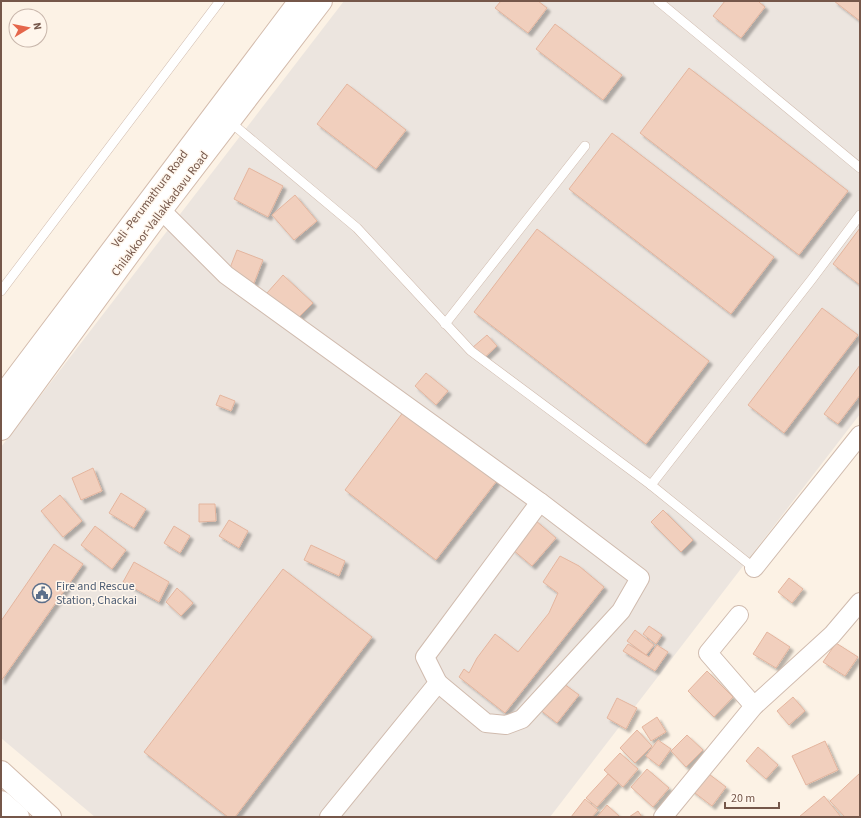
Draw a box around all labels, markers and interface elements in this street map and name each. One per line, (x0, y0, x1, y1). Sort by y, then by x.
north arrow (8, 8, 48, 48)
text: N (29, 21, 45, 31)
street label: Veli -Perumathura Road (108, 147, 192, 251)
street label: Chilakkoor-Vallakkadavu Road (107, 148, 213, 280)
place label: Fire and Rescue Station, Chackai (56, 578, 137, 609)
public building icon: Fire and Rescue Station, Chackai (31, 582, 53, 604)
scale bar (725, 784, 779, 810)
text: 20 m (731, 790, 755, 807)

